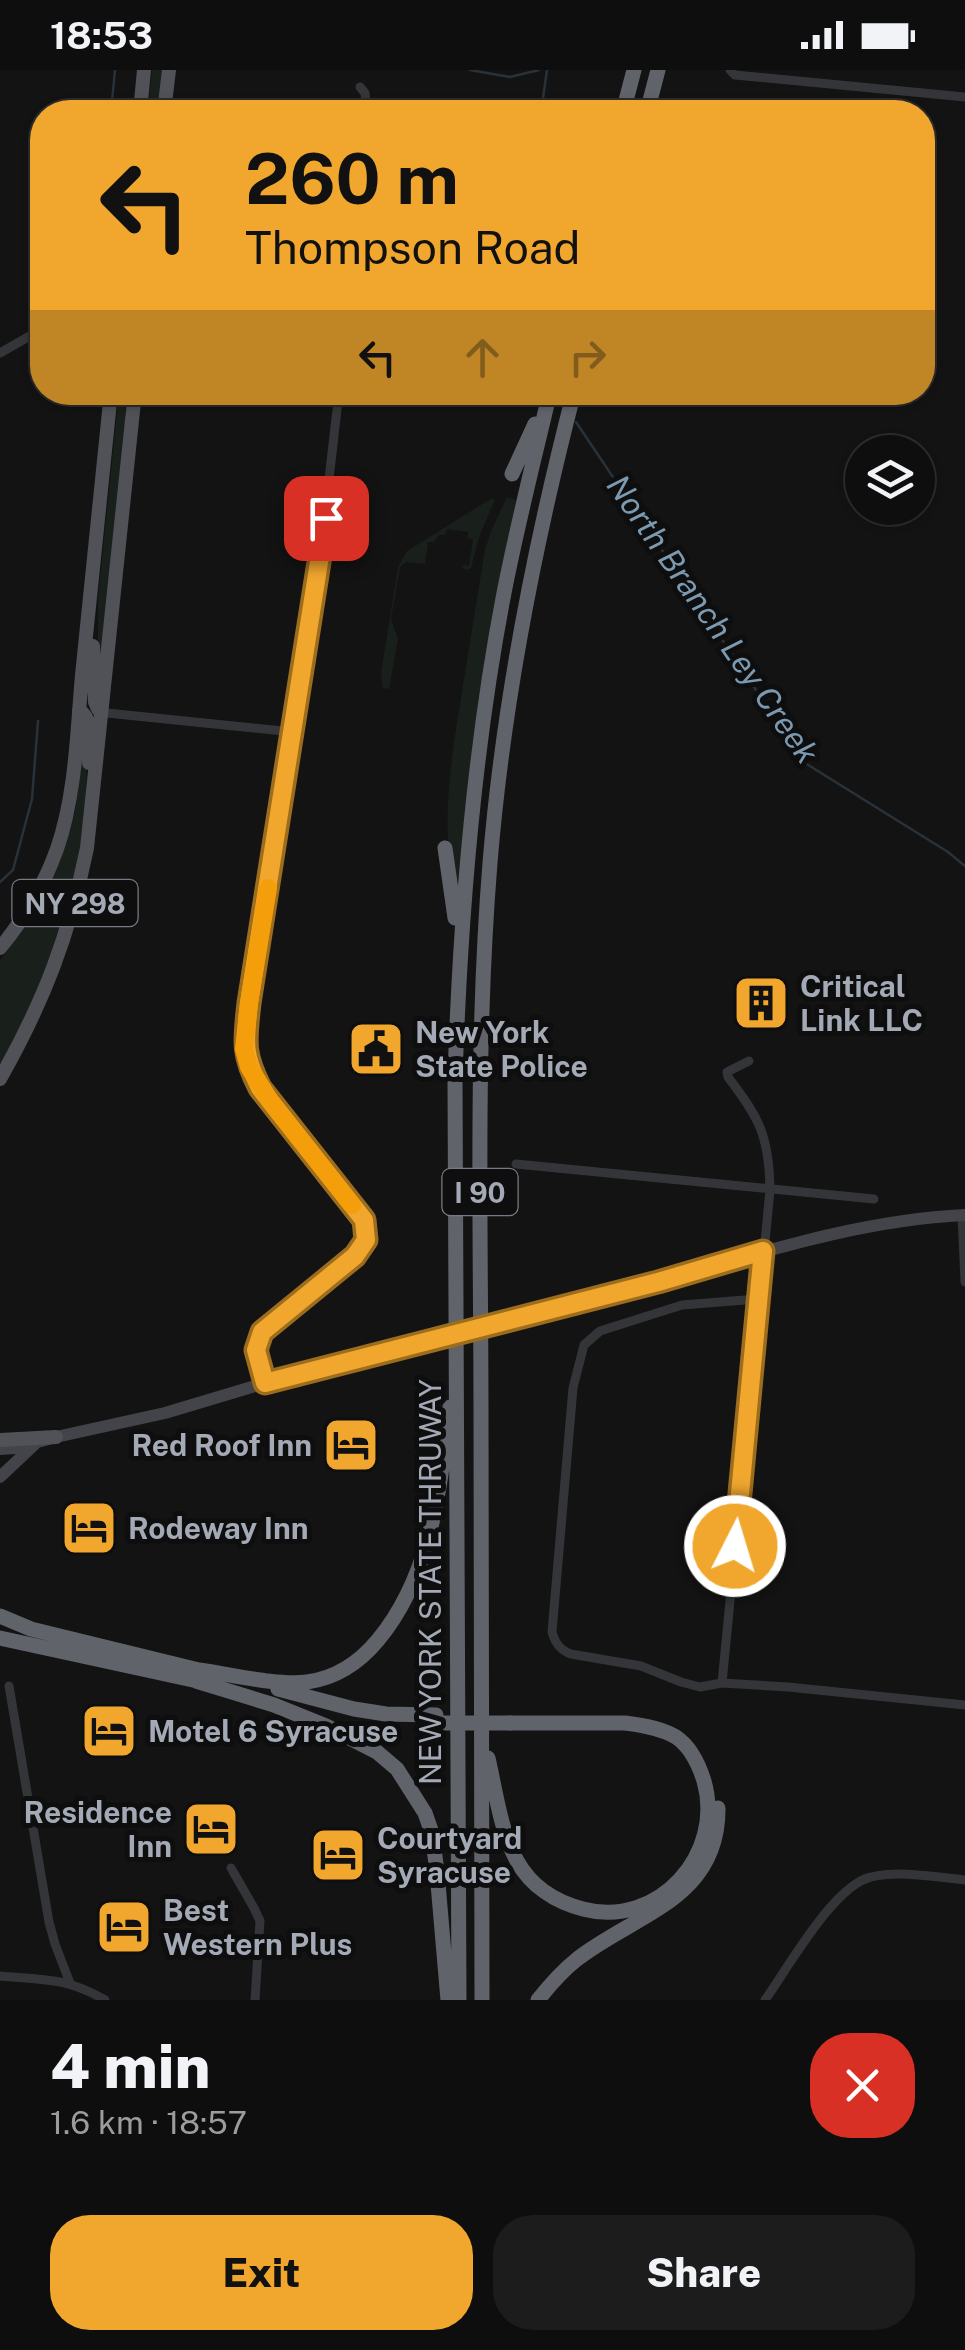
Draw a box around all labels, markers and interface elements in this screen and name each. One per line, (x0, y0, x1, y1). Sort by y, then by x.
text: 18:53 (50, 13, 153, 58)
text: 260 m (245, 137, 459, 220)
icon: left (80, 140, 210, 270)
text: Thompson Road (245, 221, 580, 274)
icon: left (350, 330, 405, 385)
icon: ahead (455, 330, 510, 385)
icon: right (560, 330, 615, 385)
map controls (845, 435, 935, 525)
button: layers (845, 435, 935, 525)
water label: North Branch Ley Creek (599, 468, 827, 771)
pin (284, 476, 369, 561)
icon: arrive (299, 491, 354, 546)
road number: NY 298 (12, 880, 138, 926)
place label: Critical Link LLC (800, 968, 923, 1038)
building icon: Critical Link LLC (731, 973, 791, 1033)
place label: New York State Police (415, 1014, 588, 1084)
public building icon: New York State Police (346, 1019, 406, 1079)
road number: I 90 (442, 1169, 518, 1215)
street label: NEW YORK STATE THRUWAY (412, 1379, 448, 1785)
hotel icon: Red Roof Inn (321, 1415, 381, 1475)
place label: Red Roof Inn (131, 1427, 312, 1463)
position arrow (683, 1494, 787, 1598)
hotel icon: Rodeway Inn (59, 1498, 119, 1558)
place label: Rodeway Inn (128, 1510, 309, 1546)
hotel icon: Motel 6 Syracuse (79, 1701, 139, 1761)
place label: Motel 6 Syracuse (148, 1713, 398, 1749)
place label: Residence Inn (24, 1794, 172, 1864)
hotel icon: Residence Inn (181, 1799, 241, 1859)
place label: Courtyard Syracuse (377, 1820, 522, 1890)
hotel icon: Courtyard Syracuse (308, 1825, 368, 1885)
place label: Best Western Plus (163, 1892, 352, 1962)
hotel icon: Best Western Plus (94, 1897, 154, 1957)
text: 4 min (50, 2031, 210, 2102)
button: close (810, 2033, 915, 2138)
text: 1.6 km · 18:57 (50, 2104, 247, 2141)
button: Exit (50, 2215, 473, 2330)
button: Share (493, 2215, 915, 2330)

